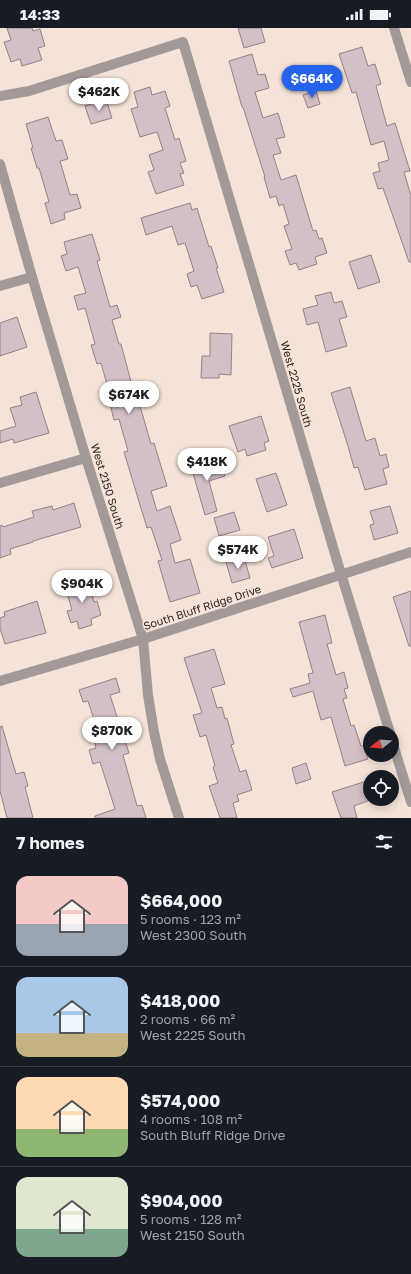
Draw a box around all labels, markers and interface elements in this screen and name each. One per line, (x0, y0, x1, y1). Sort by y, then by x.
text: 14:33 (20, 5, 60, 23)
pin: $664K (284, 65, 340, 99)
text: $664K (291, 70, 333, 86)
pin: $462K (71, 78, 127, 112)
text: $462K (78, 83, 120, 99)
street label: West 2225 South (278, 339, 316, 429)
pin: $674K (101, 381, 157, 415)
text: $674K (108, 386, 150, 402)
street label: West 2150 South (89, 442, 127, 530)
pin: $418K (179, 448, 235, 482)
text: $418K (186, 453, 228, 469)
pin: $574K (210, 536, 266, 570)
text: $574K (217, 541, 259, 557)
pin: $904K (54, 570, 110, 604)
text: $904K (61, 575, 103, 591)
street label: South Bluff Ridge Drive (142, 582, 262, 632)
pin: $870K (84, 717, 140, 751)
text: $870K (91, 722, 133, 738)
north arrow (363, 726, 399, 762)
map controls (363, 726, 399, 806)
button: locate (363, 770, 399, 806)
icon: filters (373, 831, 395, 853)
text: 7 homes (16, 832, 84, 853)
text: $664,000 (140, 890, 222, 911)
icon: home (48, 892, 96, 940)
text: 5 rooms · 123 m² (140, 911, 241, 927)
text: West 2300 South (140, 927, 247, 943)
text: $418,000 (140, 990, 220, 1011)
icon: home (48, 993, 96, 1041)
text: 2 rooms · 66 m² (140, 1011, 235, 1027)
text: West 2225 South (140, 1027, 245, 1043)
text: $574,000 (140, 1090, 220, 1111)
icon: home (48, 1093, 96, 1141)
text: 4 rooms · 108 m² (140, 1111, 242, 1127)
text: South Bluff Ridge Drive (140, 1127, 285, 1143)
text: $904,000 (140, 1190, 222, 1211)
icon: home (48, 1193, 96, 1241)
text: 5 rooms · 128 m² (140, 1211, 241, 1227)
text: West 2150 South (140, 1227, 245, 1243)

